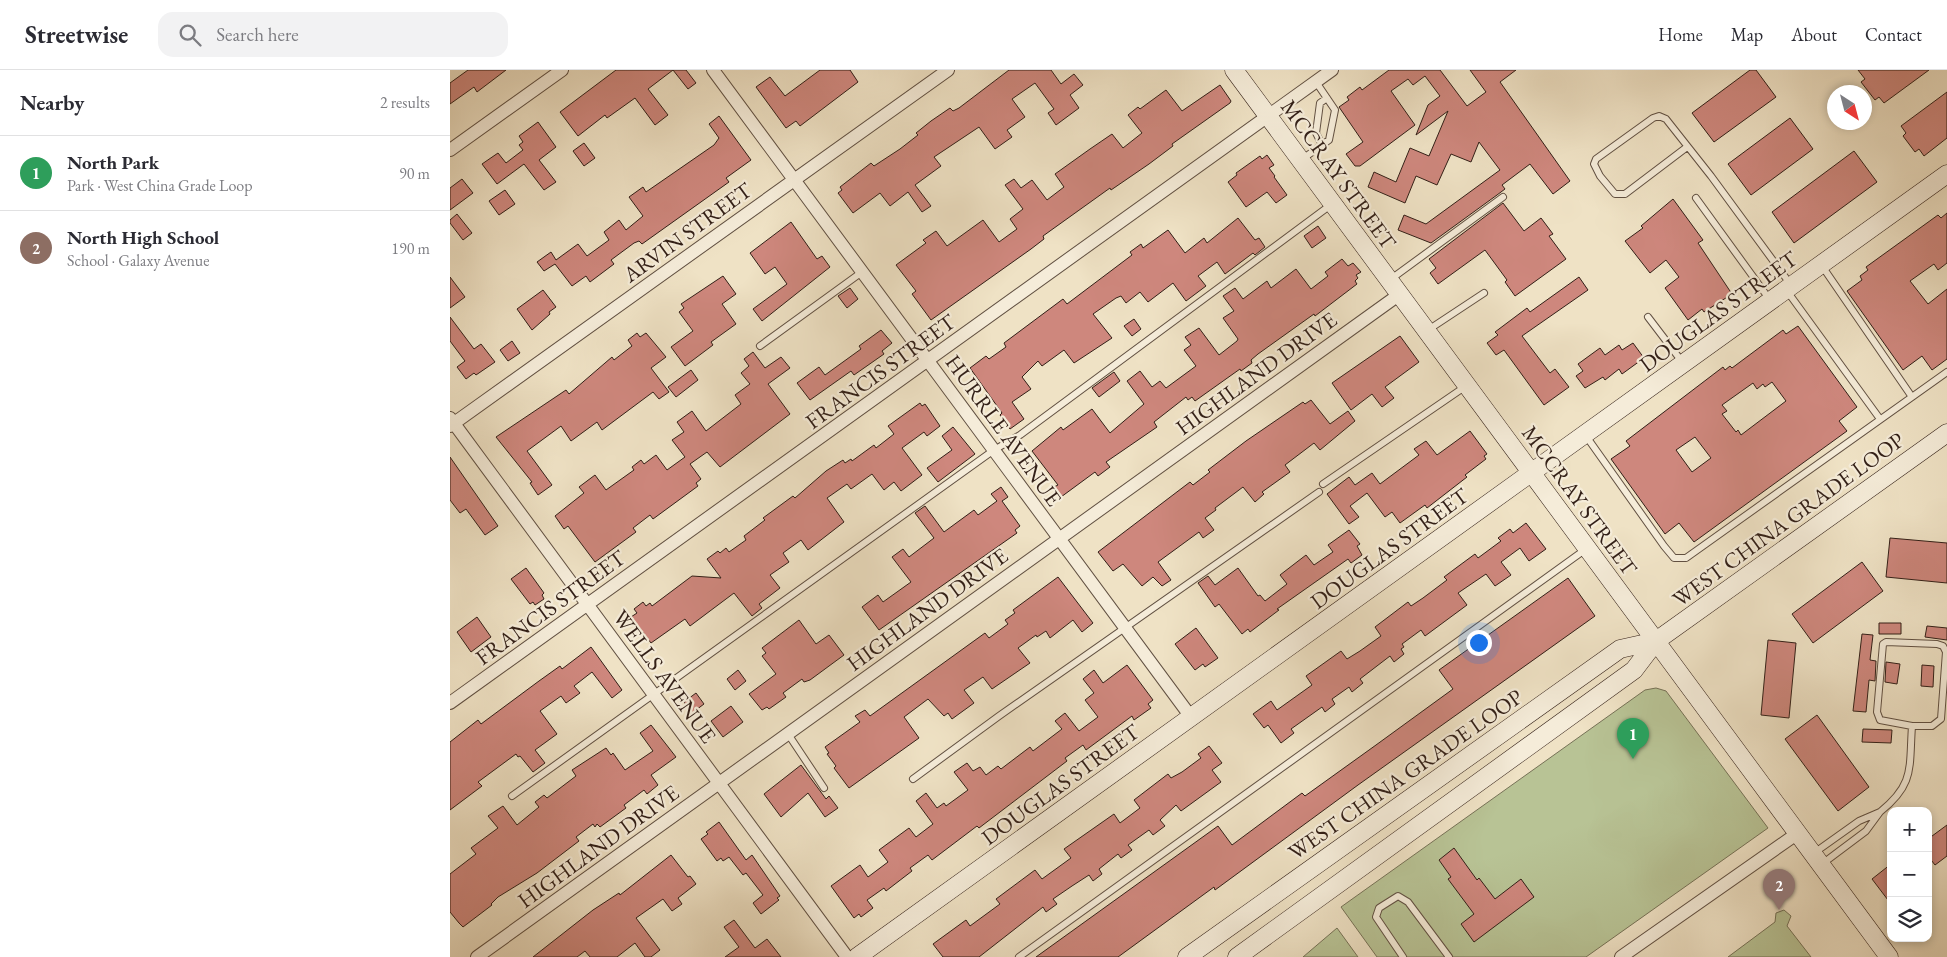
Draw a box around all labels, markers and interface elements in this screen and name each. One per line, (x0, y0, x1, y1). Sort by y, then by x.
search box (158, 12, 508, 57)
text: Streetwise (25, 19, 128, 50)
icon: search (176, 21, 204, 49)
text: Search here (216, 22, 299, 47)
text: Home (1658, 23, 1703, 46)
text: Map (1731, 23, 1763, 46)
text: About (1791, 23, 1837, 46)
text: Contact (1865, 23, 1922, 46)
north arrow (1827, 85, 1872, 130)
text: Nearby (20, 89, 84, 116)
text: 2 results (380, 92, 430, 113)
street label: MCCRAY STREET (1274, 94, 1403, 255)
text: North Park (67, 150, 159, 175)
text: 1 (32, 163, 40, 184)
text: 90 m (399, 163, 430, 184)
text: Park · West China Grade Loop (67, 175, 253, 196)
street label: ARVIN STREET (616, 176, 758, 290)
text: North High School (67, 225, 219, 250)
text: 2 (32, 238, 40, 259)
text: 190 m (391, 238, 430, 259)
street label: DOUGLAS STREET (1633, 244, 1803, 379)
text: School · Galaxy Avenue (67, 250, 210, 271)
street label: HIGHLAND DRIVE (1170, 305, 1343, 442)
street label: FRANCIS STREET (800, 307, 961, 436)
street label: HURRLE AVENUE (939, 349, 1068, 512)
street label: MCCRAY STREET (1515, 420, 1644, 581)
street label: WEST CHINA GRADE LOOP (1667, 425, 1910, 613)
street label: DOUGLAS STREET (1304, 481, 1474, 616)
street label: HIGHLAND DRIVE (841, 541, 1014, 678)
street label: FRANCIS STREET (470, 543, 631, 672)
street label: WELLS AVENUE (606, 604, 723, 749)
your location (1466, 630, 1492, 656)
street label: WEST CHINA GRADE LOOP (1282, 682, 1528, 866)
street label: DOUGLAS STREET (975, 717, 1145, 852)
pin: 1 (1617, 718, 1649, 759)
street label: HIGHLAND DRIVE (512, 778, 685, 915)
map controls (1887, 807, 1932, 942)
button: + (1887, 807, 1932, 852)
button: − (1887, 852, 1932, 897)
pin: 2 (1763, 869, 1795, 910)
button: layers (1887, 897, 1932, 942)

